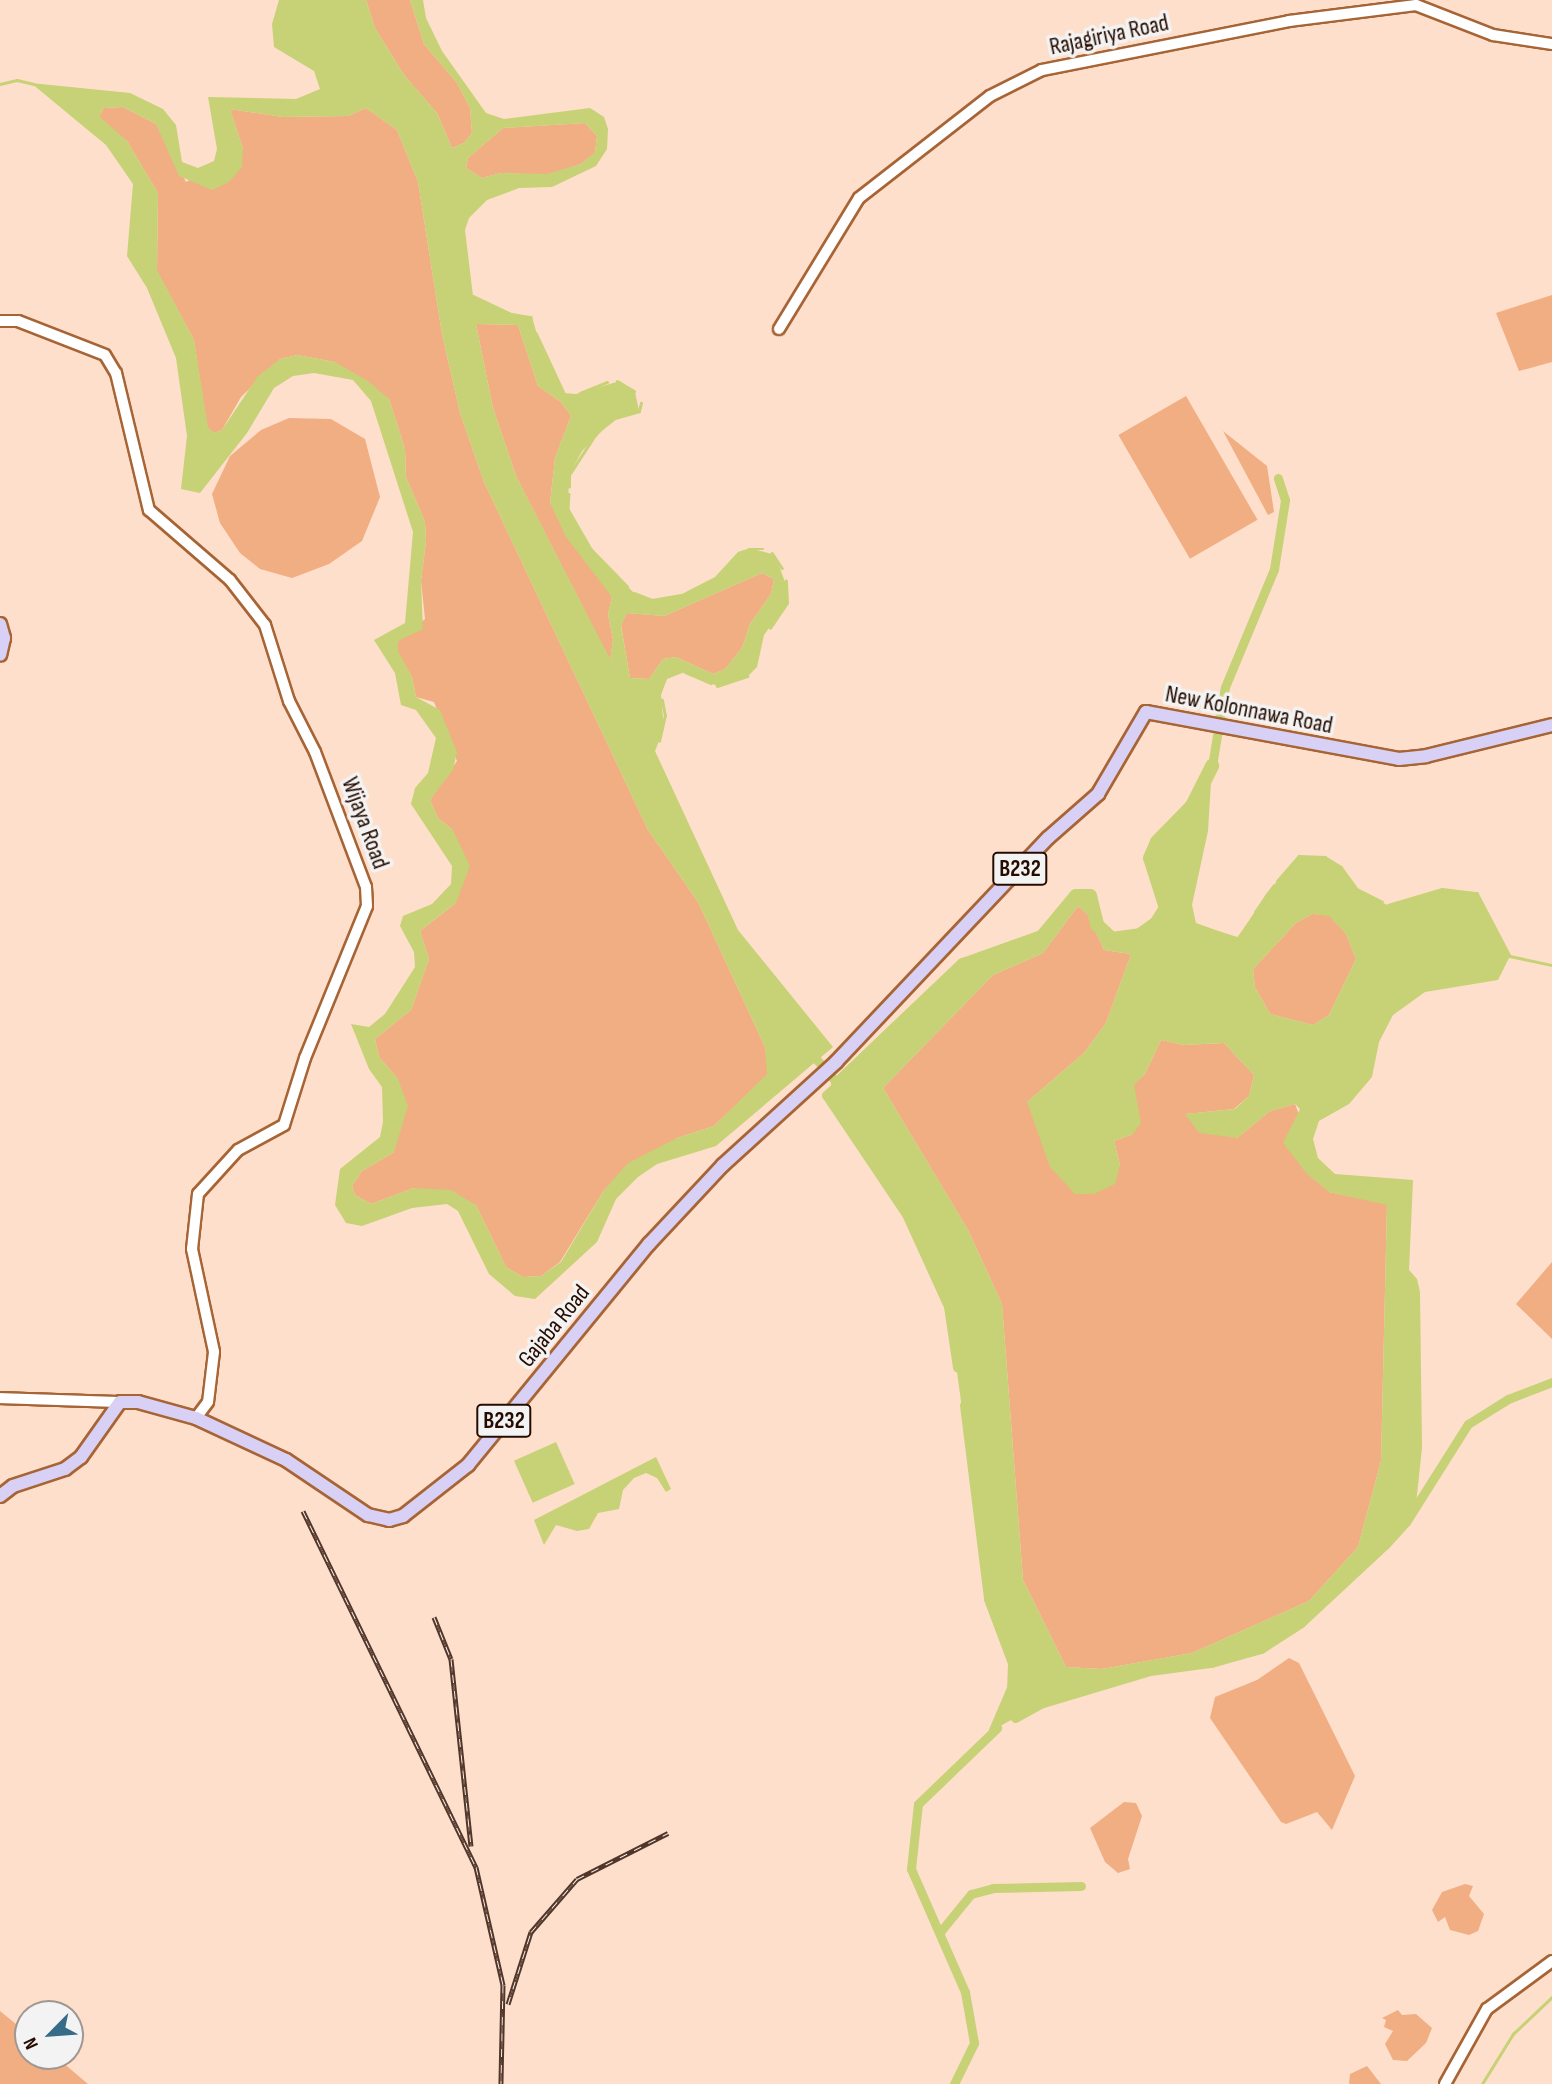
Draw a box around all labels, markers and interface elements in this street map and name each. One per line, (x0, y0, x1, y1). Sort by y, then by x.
street label: Rajagiriya Road (1047, 8, 1171, 62)
street label: New Kolonnawa Road (1163, 680, 1335, 740)
street label: Wijaya Road (335, 773, 395, 873)
road number: B232 (992, 849, 1048, 888)
street label: Gajaba Road (512, 1279, 596, 1373)
road number: B232 (476, 1402, 532, 1440)
north arrow (14, 2000, 84, 2070)
text: N (19, 2034, 44, 2053)

